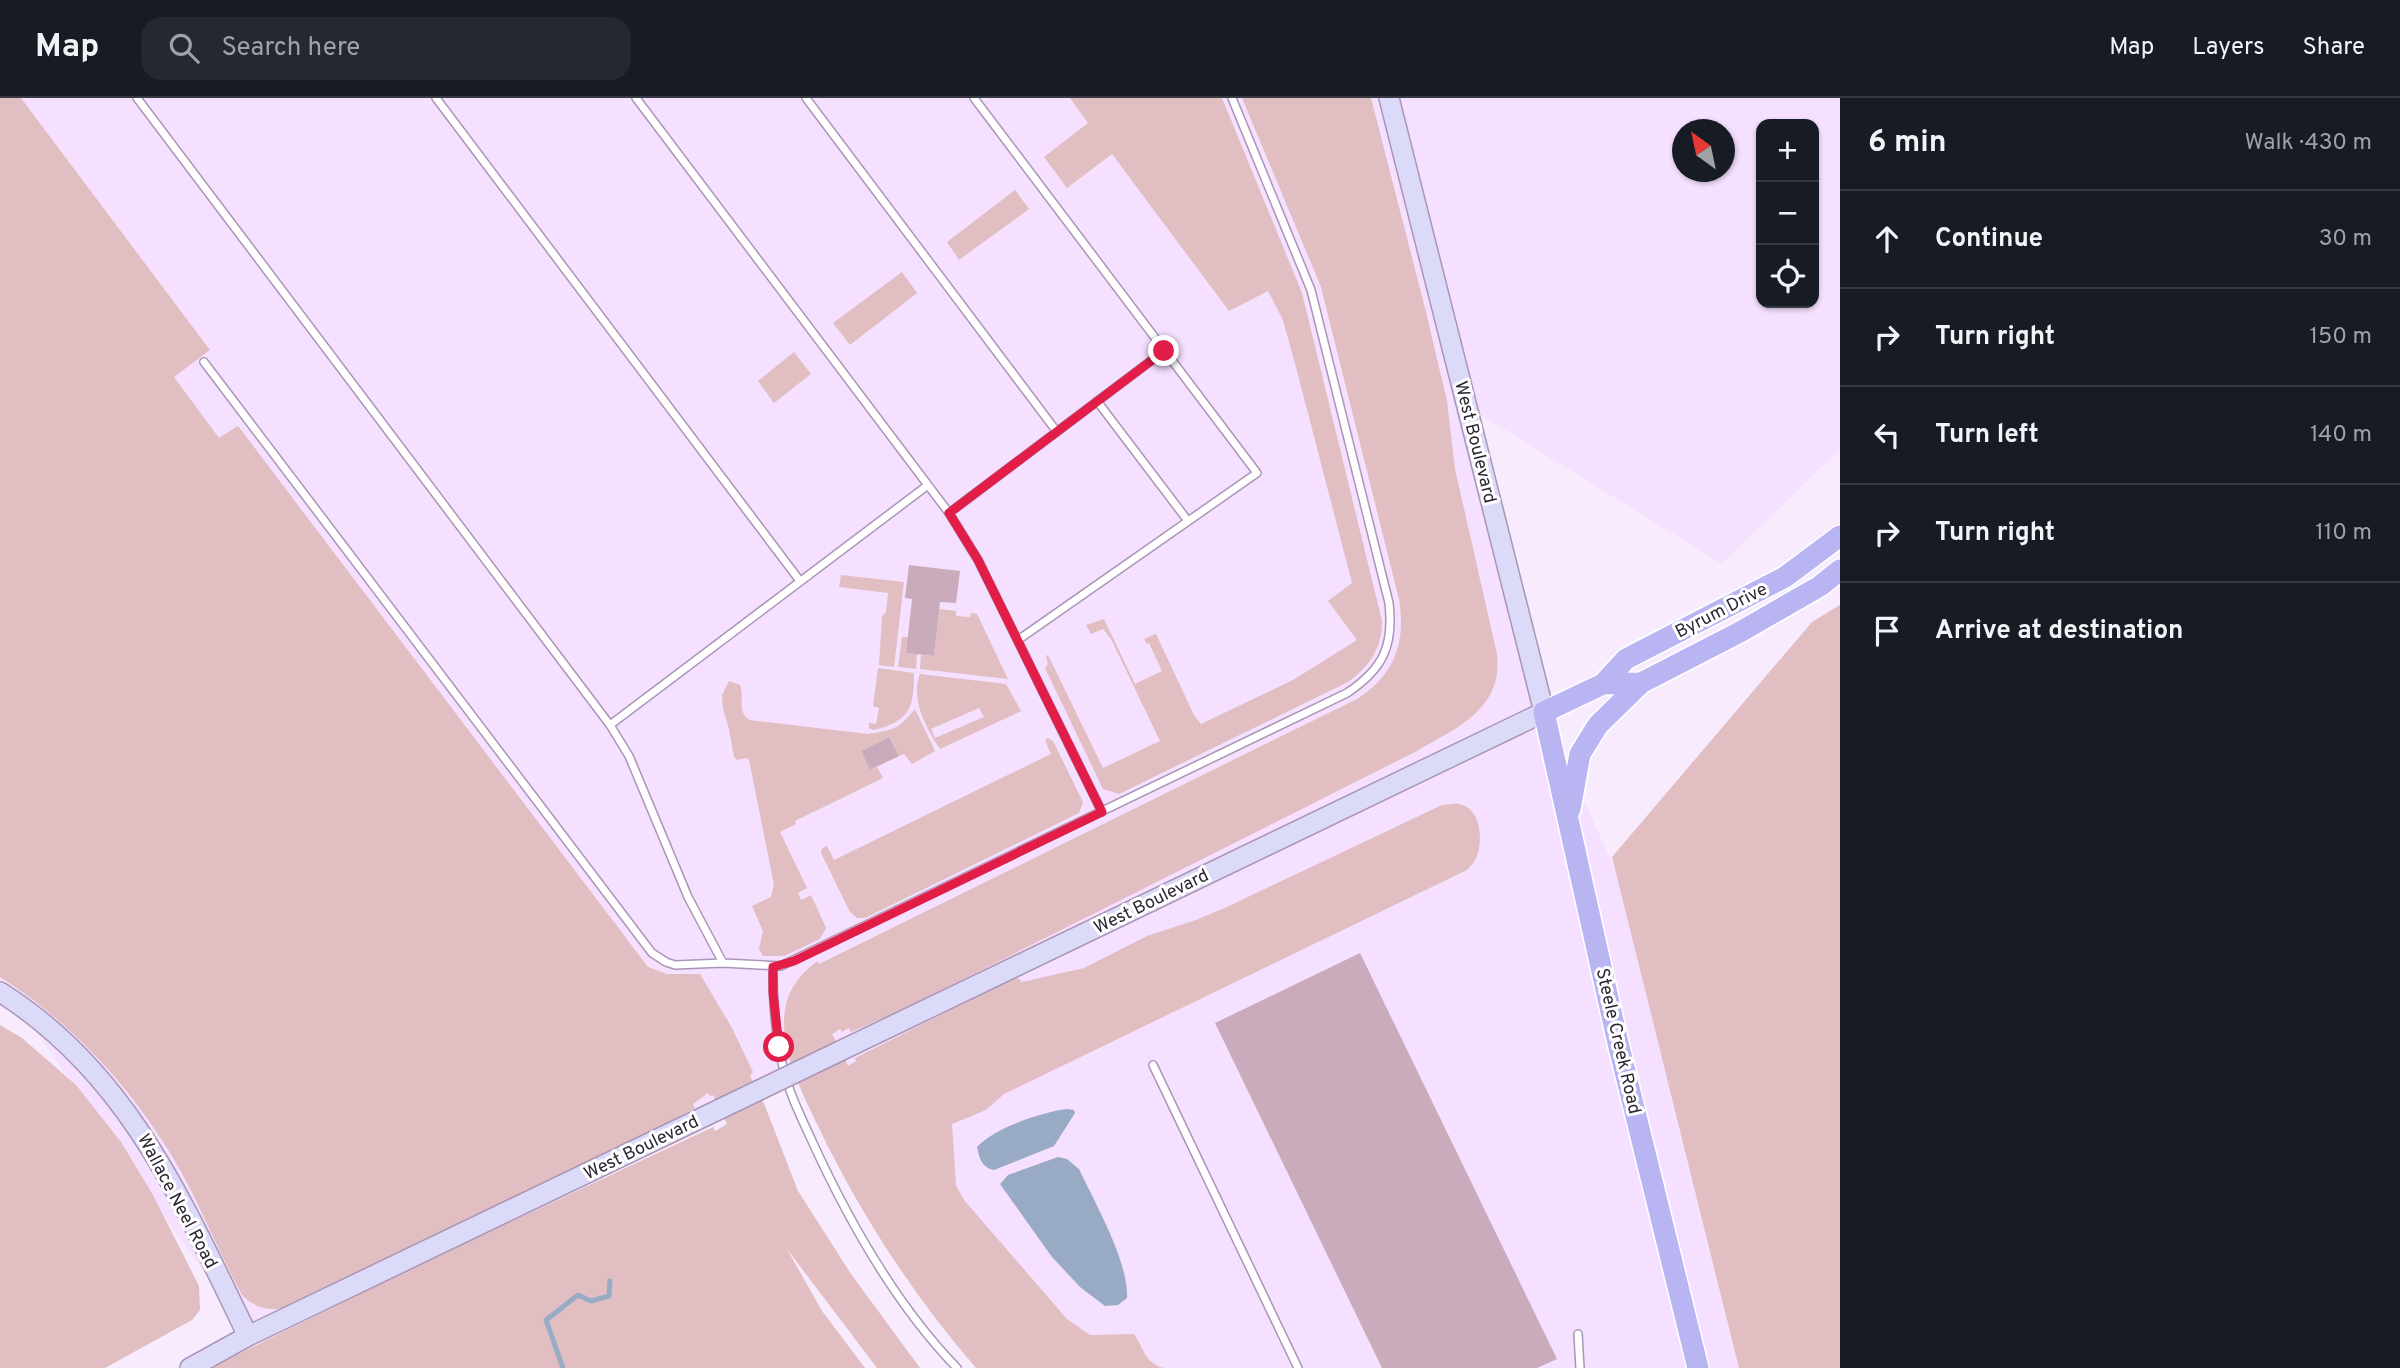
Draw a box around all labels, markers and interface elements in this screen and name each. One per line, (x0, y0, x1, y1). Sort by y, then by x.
search box (141, 17, 631, 80)
text: Map (35, 27, 99, 69)
icon: search (165, 29, 203, 67)
text: Search here (221, 32, 360, 65)
text: Map (2109, 33, 2154, 63)
text: Layers (2192, 33, 2264, 63)
text: Share (2302, 33, 2365, 63)
north arrow (1672, 119, 1735, 182)
map controls (1756, 119, 1819, 308)
button: + (1756, 119, 1819, 182)
text: 6 min (1868, 125, 1946, 162)
text: Walk · 430 m (2245, 129, 2372, 158)
button: − (1756, 182, 1819, 245)
icon: ahead (1868, 220, 1906, 258)
text: Continue (1935, 223, 2043, 256)
text: 30 m (2319, 225, 2372, 254)
button: locate (1756, 245, 1819, 308)
icon: right (1868, 318, 1906, 356)
text: Turn right (1935, 321, 2055, 354)
text: 150 m (2310, 323, 2372, 352)
route end (1148, 335, 1179, 366)
street label: West Boulevard (1448, 379, 1501, 506)
icon: left (1868, 416, 1906, 454)
text: Turn left (1935, 419, 2039, 452)
text: 140 m (2310, 421, 2372, 450)
icon: right (1868, 514, 1906, 552)
text: Turn right (1935, 517, 2055, 550)
text: 110 m (2315, 519, 2372, 548)
street label: Byrum Drive (1672, 578, 1772, 644)
icon: arrive (1868, 612, 1906, 650)
text: Arrive at destination (1935, 615, 2183, 648)
street label: West Boulevard (1090, 865, 1213, 940)
street label: Steele Creek Road (1590, 966, 1645, 1116)
route start (763, 1031, 794, 1062)
street label: West Boulevard (580, 1111, 703, 1186)
street label: Wallace Neel Road (131, 1130, 222, 1273)

